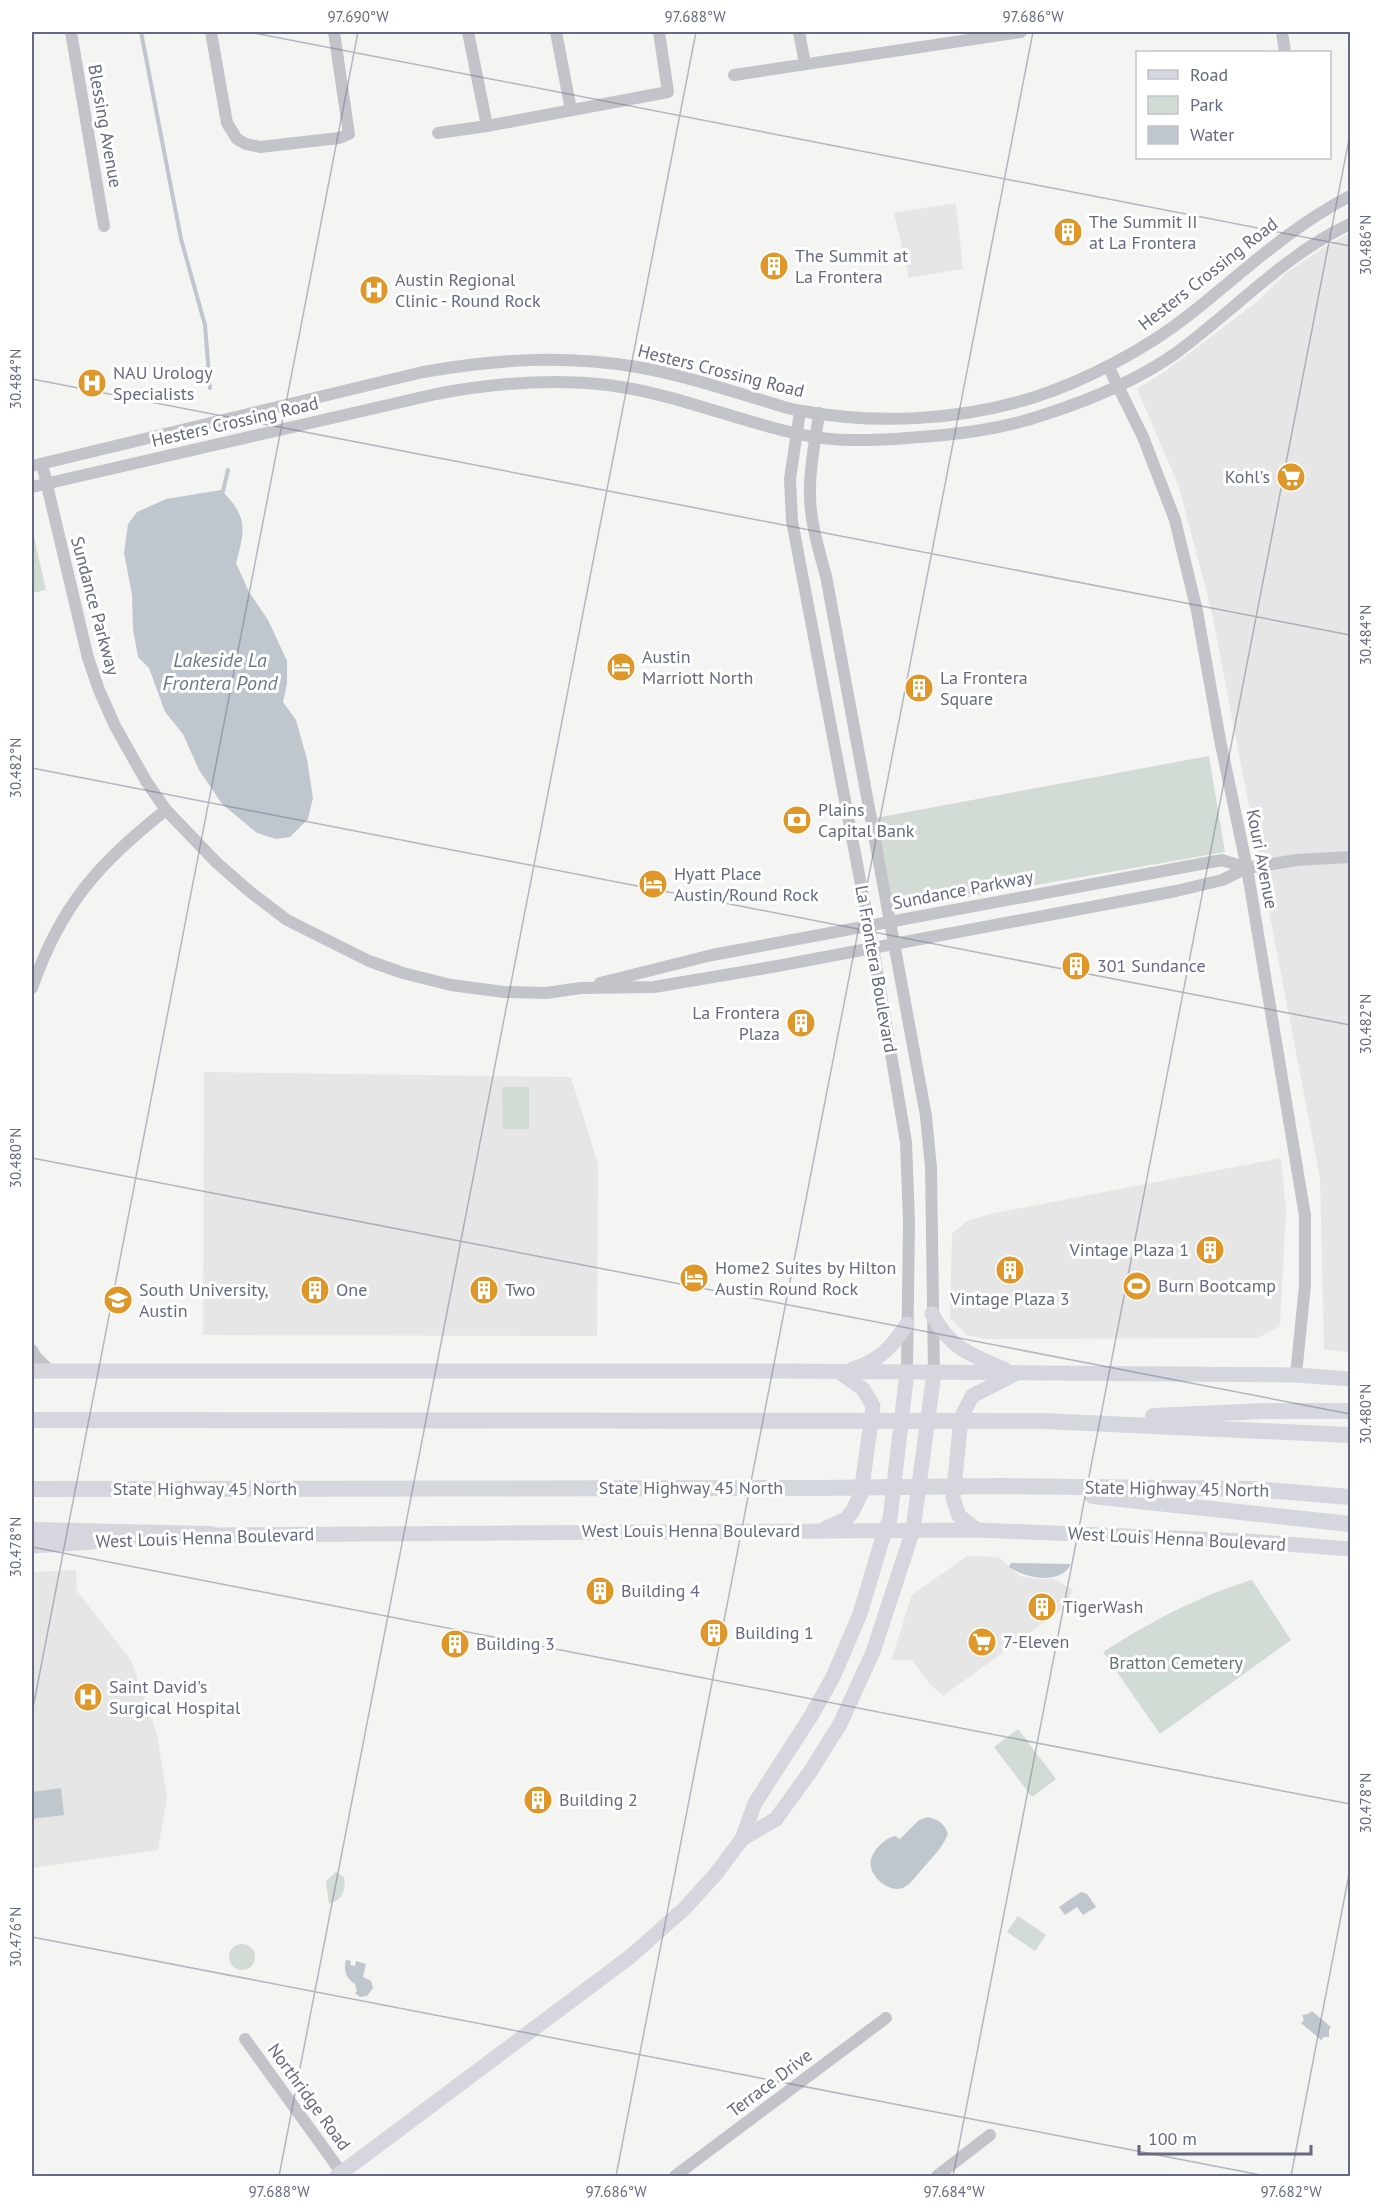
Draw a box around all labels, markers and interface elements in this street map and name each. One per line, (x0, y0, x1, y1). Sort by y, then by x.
text: 97.690°W (327, 7, 389, 26)
text: 97.688°W (664, 7, 726, 26)
text: 97.686°W (1002, 7, 1064, 26)
legend (1136, 51, 1331, 159)
street label: Blessing Avenue (83, 62, 128, 189)
text: Road (1190, 63, 1228, 86)
text: Park (1190, 93, 1223, 116)
text: Water (1190, 123, 1234, 146)
place label: The Summit II at La Frontera (1089, 210, 1198, 254)
street label: Hesters Crossing Road (1133, 212, 1282, 335)
text: 30.486°N (1356, 215, 1375, 275)
building icon: The Summit II at La Frontera (1052, 216, 1084, 248)
place label: The Summit at La Frontera (795, 244, 908, 288)
building icon: The Summit at La Frontera (758, 250, 790, 282)
place label: Austin Regional Clinic - Round Rock (395, 268, 541, 312)
hospital icon: Austin Regional Clinic - Round Rock (358, 274, 390, 306)
street label: Hesters Crossing Road (636, 339, 807, 402)
text: 30.484°N (6, 349, 25, 409)
place label: NAU Urology Specialists (113, 361, 213, 405)
hospital icon: NAU Urology Specialists (76, 367, 108, 399)
street label: Hesters Crossing Road (149, 391, 321, 452)
supermarket icon: Kohl's (1275, 461, 1307, 493)
place label: Kohl's (1225, 465, 1270, 488)
street label: Sundance Parkway (66, 534, 125, 678)
text: 30.484°N (1356, 605, 1375, 665)
place label: Austin Marriott North (642, 645, 753, 689)
water label: Lakeside La Frontera Pond (162, 647, 278, 696)
hotel icon: Austin Marriott North (605, 651, 637, 683)
place label: La Frontera Square (940, 666, 1028, 710)
building icon: La Frontera Square (903, 672, 935, 704)
text: 30.482°N (6, 738, 25, 798)
place label: Plains Capital Bank (818, 798, 915, 842)
bank icon: Plains Capital Bank (781, 804, 813, 836)
street label: Kouri Avenue (1242, 807, 1283, 911)
place label: Hyatt Place Austin/Round Rock (674, 862, 819, 906)
street label: Sundance Parkway (891, 864, 1036, 914)
hotel icon: Hyatt Place Austin/Round Rock (637, 868, 669, 900)
street label: La Frontera Boulevard (850, 883, 903, 1055)
building icon: 301 Sundance (1060, 950, 1092, 982)
place label: 301 Sundance (1097, 954, 1206, 977)
text: 30.482°N (1356, 994, 1375, 1054)
place label: La Frontera Plaza (692, 1001, 780, 1045)
building icon: La Frontera Plaza (785, 1007, 817, 1039)
text: 30.480°N (6, 1128, 25, 1188)
building icon: Vintage Plaza 1 (1194, 1234, 1226, 1266)
place label: Vintage Plaza 1 (1069, 1238, 1189, 1261)
building icon: Vintage Plaza 3 (994, 1254, 1026, 1286)
place label: Home2 Suites by Hilton Austin Round Rock (715, 1256, 896, 1300)
hotel icon: Home2 Suites by Hilton Austin Round Rock (678, 1262, 710, 1294)
sports icon: Burn Bootcamp (1121, 1270, 1153, 1302)
building icon: One (299, 1274, 331, 1306)
building icon: Two (468, 1274, 500, 1306)
place label: Burn Bootcamp (1158, 1274, 1276, 1297)
place label: South University, Austin (139, 1278, 268, 1322)
place label: One (336, 1278, 367, 1301)
place label: Two (505, 1278, 535, 1301)
school or university icon: South University, Austin (102, 1284, 134, 1316)
place label: Vintage Plaza 3 (949, 1287, 1070, 1310)
text: 30.480°N (1356, 1384, 1375, 1444)
street label: State Highway 45 North (1085, 1475, 1269, 1502)
street label: State Highway 45 North (599, 1476, 783, 1499)
street label: State Highway 45 North (113, 1477, 297, 1500)
text: 30.478°N (6, 1517, 25, 1577)
street label: West Louis Henna Boulevard (582, 1519, 800, 1542)
street label: West Louis Henna Boulevard (1067, 1521, 1287, 1556)
street label: West Louis Henna Boulevard (95, 1522, 315, 1553)
building icon: Building 4 (584, 1575, 616, 1607)
place label: Building 4 (621, 1579, 700, 1602)
building icon: TigerWash (1026, 1591, 1058, 1623)
place label: TigerWash (1063, 1595, 1143, 1618)
building icon: Building 1 (698, 1617, 730, 1649)
place label: Building 1 (735, 1621, 814, 1644)
supermarket icon: 7-Eleven (966, 1626, 998, 1658)
building icon: Building 3 (439, 1628, 471, 1660)
place label: 7-Eleven (1003, 1630, 1069, 1653)
place label: Building 3 (476, 1632, 555, 1655)
park label: Bratton Cemetery (1109, 1651, 1244, 1674)
place label: Saint David's Surgical Hospital (109, 1675, 241, 1719)
hospital icon: Saint David's Surgical Hospital (72, 1681, 104, 1713)
text: 30.478°N (1356, 1773, 1375, 1833)
building icon: Building 2 (522, 1784, 554, 1816)
place label: Building 2 (559, 1788, 638, 1811)
text: 30.476°N (6, 1907, 25, 1967)
street label: Northridge Road (263, 2039, 356, 2155)
street label: Terrace Drive (723, 2043, 817, 2122)
scale bar (1139, 2118, 1312, 2156)
text: 100 m (1148, 2127, 1197, 2150)
text: 97.688°W (248, 2182, 310, 2201)
text: 97.686°W (585, 2182, 647, 2201)
text: 97.684°W (923, 2182, 985, 2201)
text: 97.682°W (1260, 2182, 1322, 2201)

